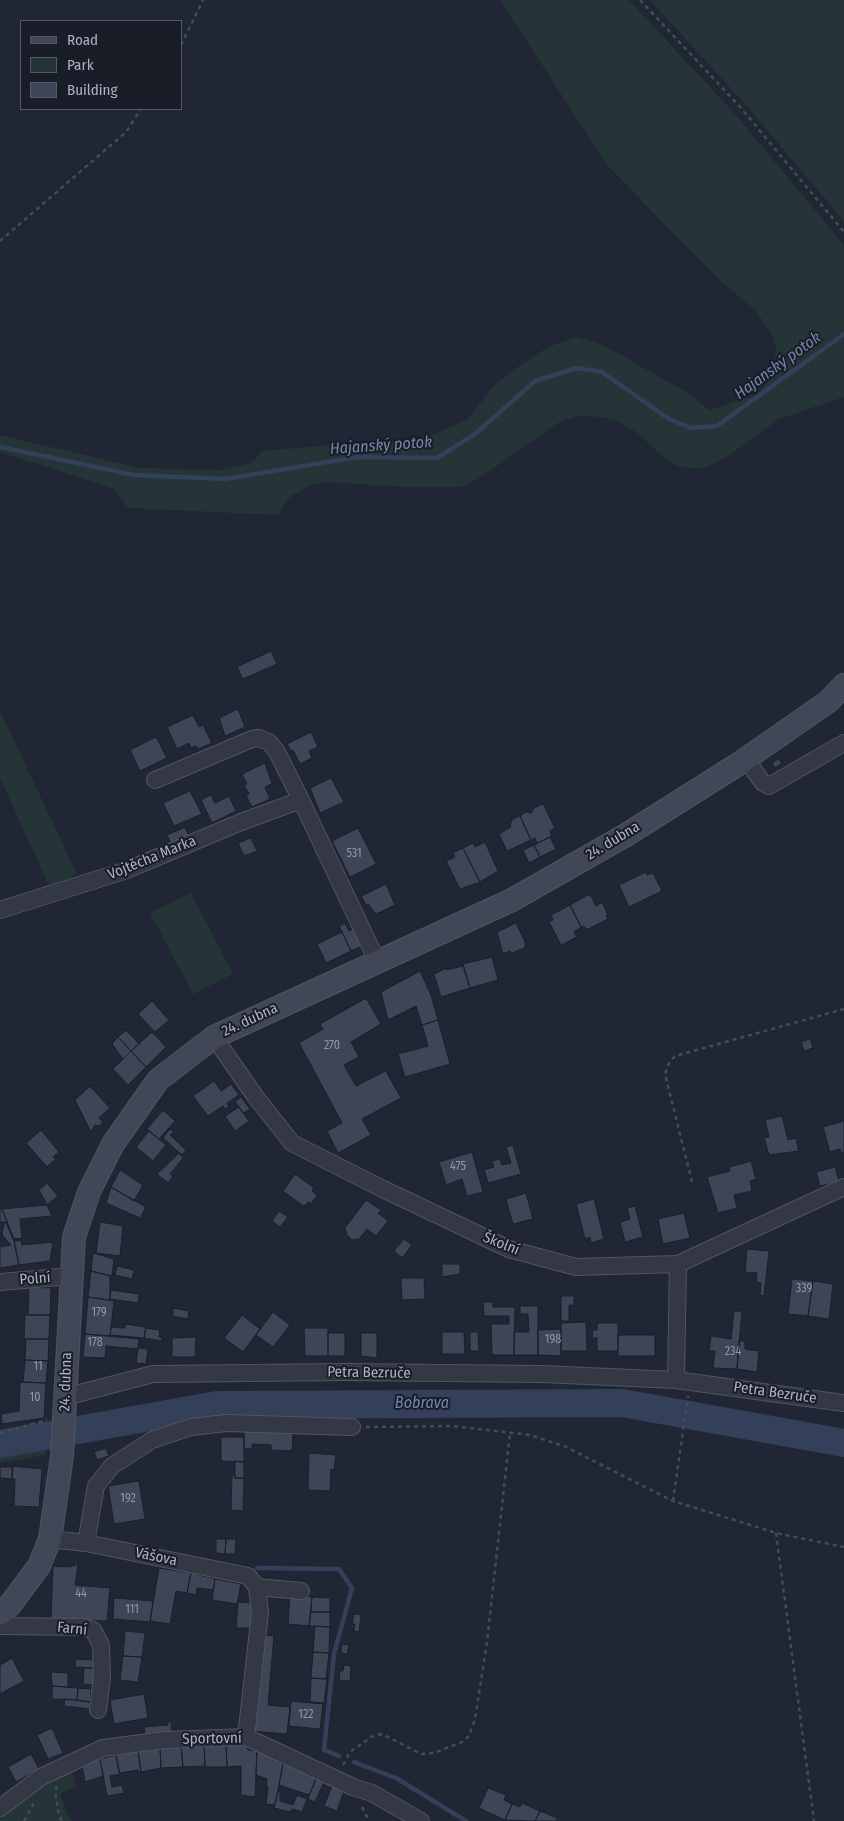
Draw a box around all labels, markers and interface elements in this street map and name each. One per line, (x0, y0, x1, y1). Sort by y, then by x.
legend (20, 20, 182, 110)
text: Road (67, 31, 98, 49)
text: Park (67, 56, 94, 74)
text: Building (67, 81, 118, 99)
water label: Hajanský potok (731, 328, 825, 404)
water label: Hajanský potok (329, 433, 433, 459)
street label: 24. dubna (583, 818, 643, 864)
street label: Vojtěcha Marka (105, 832, 199, 884)
house number: 531 (346, 847, 362, 861)
street label: 24. dubna (219, 999, 281, 1041)
house number: 270 (324, 1039, 340, 1053)
house number: 475 (450, 1160, 466, 1174)
street label: Školní (480, 1229, 522, 1259)
street label: Polní (19, 1269, 51, 1289)
house number: 339 (796, 1282, 812, 1296)
house number: 179 (91, 1306, 107, 1320)
house number: 198 (545, 1333, 561, 1347)
house number: 178 (87, 1336, 103, 1350)
house number: 234 (725, 1345, 741, 1359)
street label: 24. dubna (56, 1352, 76, 1412)
house number: 11 (33, 1360, 43, 1374)
street label: Petra Bezruče (327, 1363, 411, 1383)
street label: Petra Bezruče (732, 1378, 818, 1408)
house number: 10 (30, 1391, 40, 1405)
water label: Bobrava (395, 1394, 449, 1414)
house number: 192 (120, 1492, 136, 1506)
street label: Vášova (133, 1544, 179, 1570)
house number: 44 (75, 1587, 87, 1601)
house number: 111 (125, 1603, 139, 1617)
street label: Farní (56, 1618, 88, 1640)
house number: 122 (298, 1708, 314, 1722)
street label: Sportovní (182, 1729, 242, 1749)

